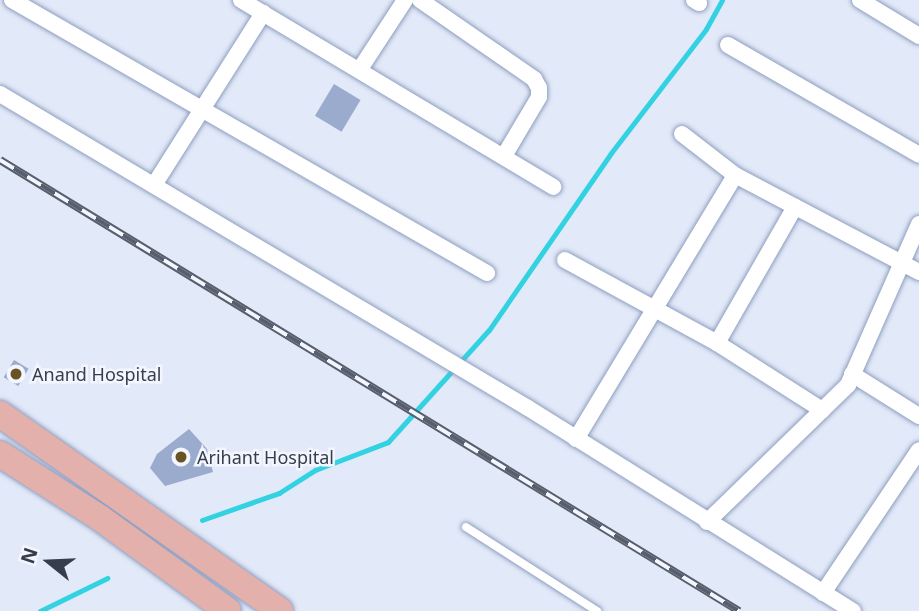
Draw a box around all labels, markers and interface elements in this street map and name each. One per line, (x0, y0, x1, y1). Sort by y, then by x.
place label: Anand Hospital (32, 363, 161, 385)
marker: Anand Hospital (6, 364, 26, 384)
place label: Arihant Hospital (197, 446, 334, 468)
marker: Arihant Hospital (171, 447, 191, 467)
north arrow (14, 527, 84, 597)
text: N (14, 544, 44, 567)

